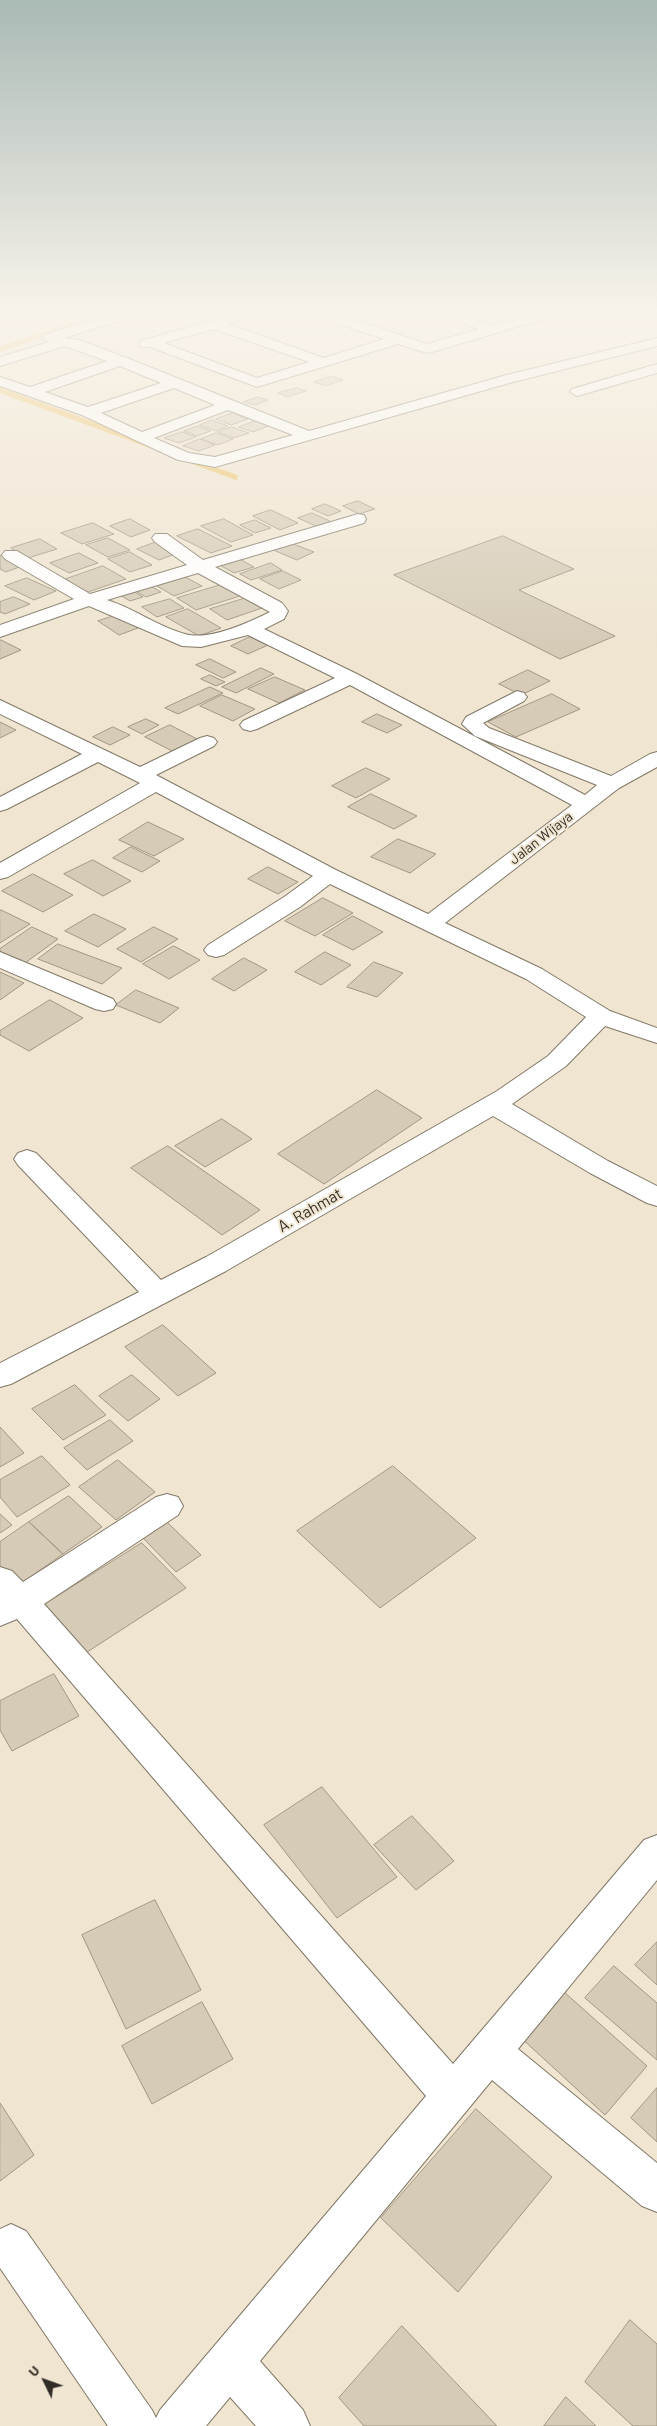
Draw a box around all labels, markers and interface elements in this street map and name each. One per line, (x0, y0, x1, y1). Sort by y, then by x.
street label: Jalan Wijaya (506, 808, 576, 868)
street label: A. Rahmat (274, 1184, 346, 1236)
north arrow (20, 2356, 70, 2406)
text: U (24, 2362, 43, 2380)

